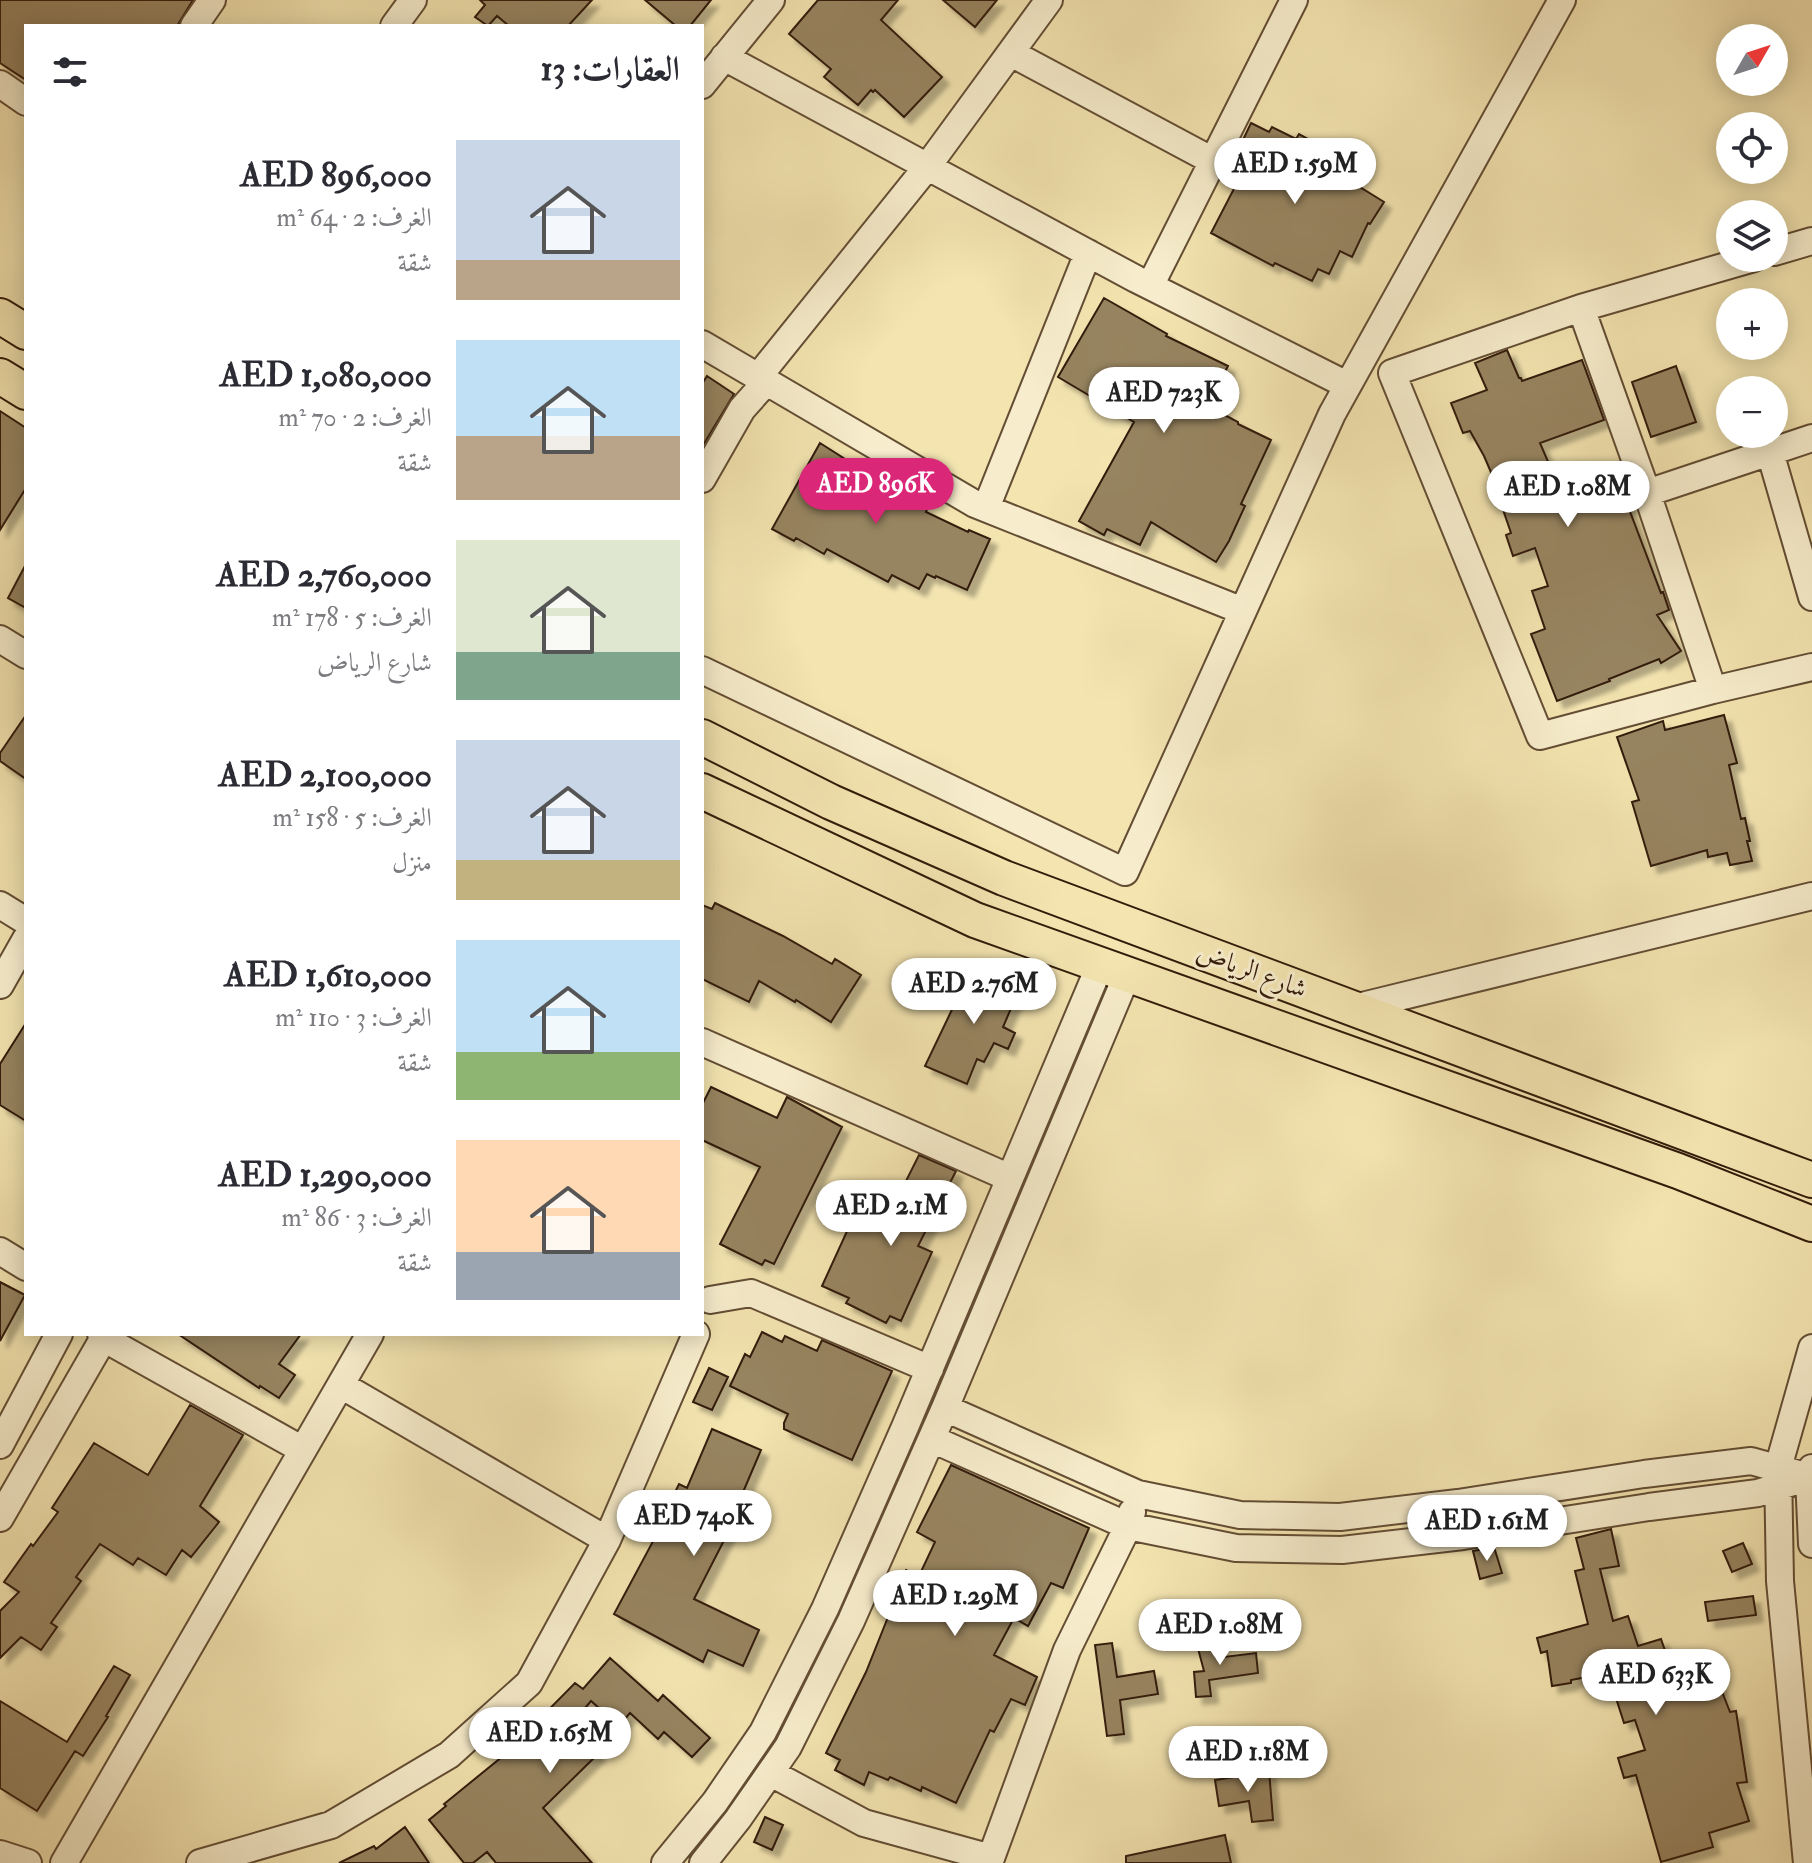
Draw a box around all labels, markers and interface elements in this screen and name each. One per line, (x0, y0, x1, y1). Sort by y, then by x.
north arrow (1716, 24, 1788, 96)
map controls (1716, 24, 1788, 448)
text: العقارات: 13 (540, 48, 680, 91)
icon: filters (48, 50, 92, 94)
button: locate (1716, 112, 1788, 184)
pin: AED 1.59M (1203, 138, 1387, 206)
text: AED 1.59M (1232, 148, 1358, 180)
text: AED 896,000 (240, 154, 432, 197)
icon: home (520, 172, 616, 268)
button: layers (1716, 200, 1788, 272)
text: الغرف: 2 · 64 m² (277, 202, 432, 234)
text: شقة (398, 247, 432, 279)
button: + (1716, 288, 1788, 360)
text: AED 1,080,000 (220, 354, 432, 397)
pin: AED 723K (1081, 367, 1247, 435)
icon: home (520, 372, 616, 468)
button: − (1716, 376, 1788, 448)
text: AED 723K (1106, 377, 1222, 409)
text: الغرف: 2 · 70 m² (279, 402, 432, 434)
text: شقة (398, 447, 432, 479)
pin: AED 896K (793, 458, 959, 526)
pin: AED 1.08M (1476, 461, 1660, 529)
text: AED 896K (817, 468, 935, 500)
text: AED 1.08M (1505, 471, 1631, 503)
text: AED 2,760,000 (217, 554, 432, 597)
icon: home (520, 572, 616, 668)
text: الغرف: 5 · 178 m² (272, 602, 432, 634)
text: شارع الرياض (317, 647, 432, 679)
text: AED 2,100,000 (219, 754, 432, 797)
icon: home (520, 772, 616, 868)
text: الغرف: 5 · 158 m² (273, 802, 432, 834)
text: منزل (392, 847, 432, 879)
street label: شارع الرياض (1190, 936, 1311, 1010)
text: AED 1,610,000 (224, 954, 432, 997)
pin: AED 2.76M (882, 958, 1066, 1026)
text: AED 2.76M (909, 968, 1039, 1000)
icon: home (520, 972, 616, 1068)
text: الغرف: 3 · 110 m² (275, 1002, 432, 1034)
text: شقة (398, 1047, 432, 1079)
text: AED 1,290,000 (218, 1154, 432, 1197)
icon: home (520, 1172, 616, 1268)
pin: AED 2.1M (808, 1180, 974, 1248)
text: AED 2.1M (834, 1190, 948, 1222)
text: الغرف: 3 · 86 m² (282, 1202, 432, 1234)
text: شقة (398, 1247, 432, 1279)
pin: AED 740K (611, 1490, 777, 1558)
pin: AED 1.61M (1395, 1495, 1579, 1563)
text: AED 740K (635, 1500, 753, 1532)
text: AED 1.61M (1425, 1505, 1549, 1537)
pin: AED 1.29M (863, 1570, 1047, 1638)
text: AED 1.29M (891, 1580, 1019, 1612)
pin: AED 1.08M (1128, 1599, 1312, 1667)
text: AED 1.08M (1157, 1609, 1283, 1641)
pin: AED 633K (1573, 1649, 1739, 1717)
text: AED 633K (1599, 1659, 1713, 1691)
pin: AED 1.65M (458, 1707, 642, 1775)
text: AED 1.65M (487, 1717, 613, 1749)
pin: AED 1.18M (1156, 1726, 1340, 1794)
text: AED 1.18M (1187, 1736, 1309, 1768)

